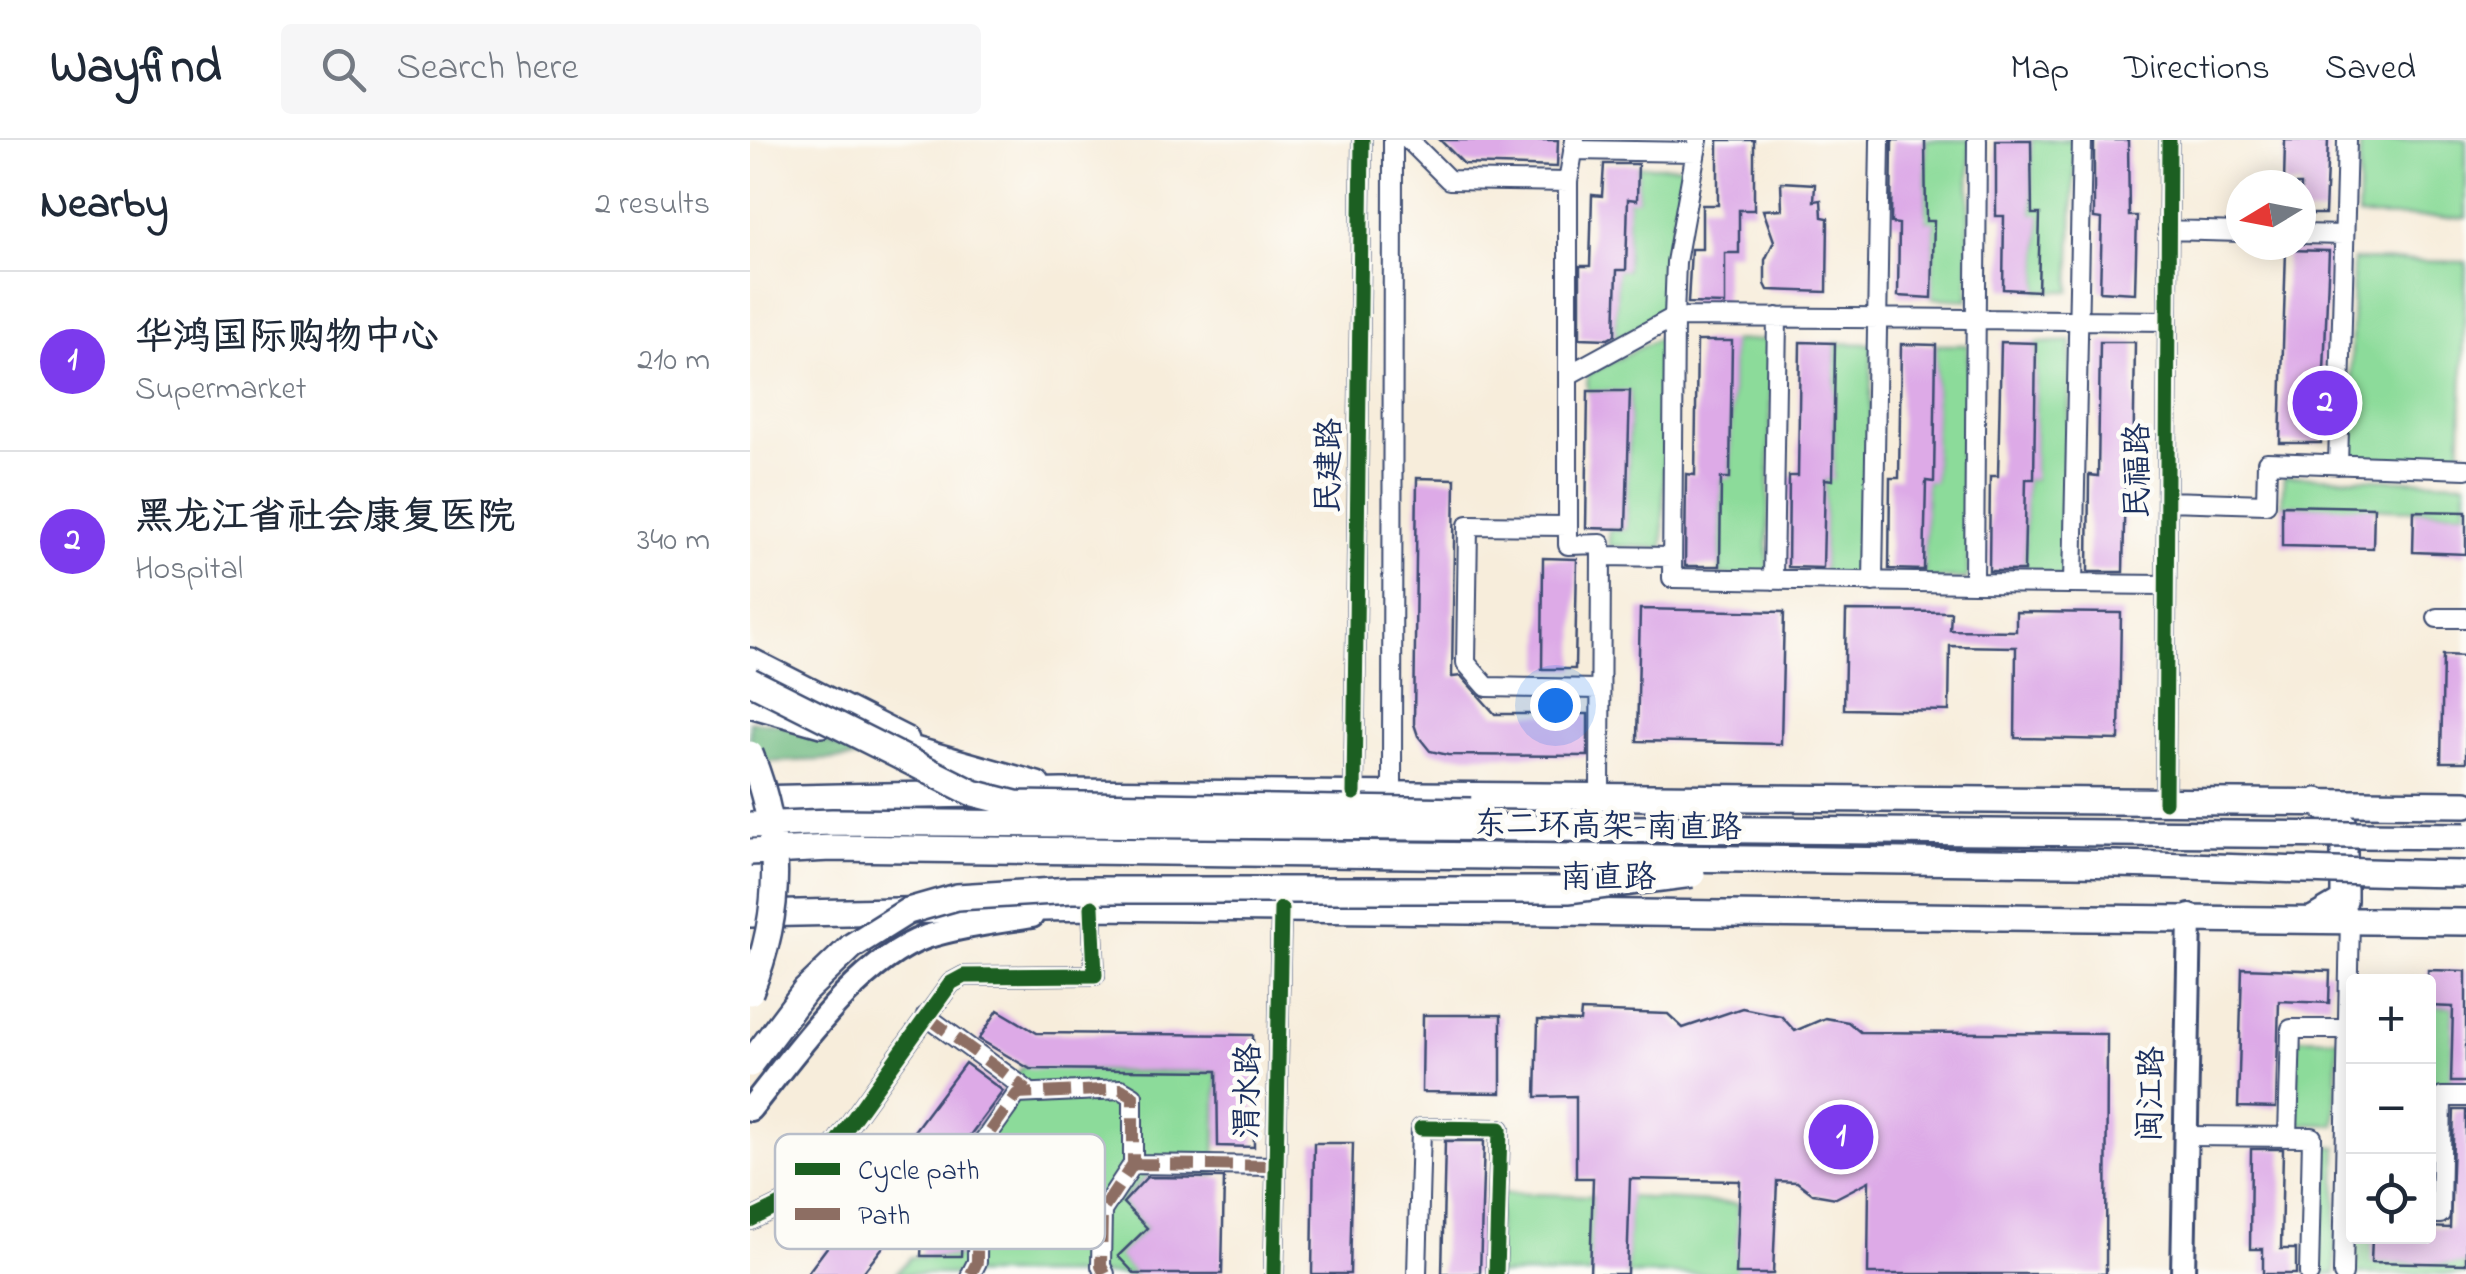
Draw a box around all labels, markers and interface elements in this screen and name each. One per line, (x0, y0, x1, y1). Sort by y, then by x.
search box (281, 24, 981, 114)
text: Wayfind (50, 34, 221, 104)
text: Search here (396, 41, 578, 97)
icon: search (316, 42, 371, 97)
text: Map (2010, 44, 2069, 95)
text: Directions (2124, 44, 2270, 95)
text: Saved (2325, 44, 2416, 95)
north arrow (2226, 170, 2316, 260)
text: Nearby (40, 175, 168, 236)
text: 2 results (595, 182, 710, 229)
text: 华鸿国际购物中心 (135, 311, 439, 367)
text: 1 (67, 338, 78, 385)
text: 210 m (637, 338, 710, 385)
pin: 2 (2292, 366, 2358, 440)
text: Supermarket (135, 367, 307, 414)
street label: 民建路 (1307, 418, 1355, 514)
street label: 民福路 (2116, 423, 2163, 519)
text: 黑龙江省社会康复医院 (135, 491, 515, 547)
text: 2 (65, 518, 80, 565)
text: 340 m (637, 518, 710, 565)
text: Hospital (135, 547, 243, 594)
your location (1530, 680, 1581, 731)
street label: 东二环高架-南直路 (1474, 802, 1742, 854)
street label: 南直路 (1560, 856, 1656, 903)
map controls (2346, 974, 2436, 1244)
button: + (2346, 974, 2436, 1064)
street label: 渭水路 (1226, 1043, 1274, 1139)
street label: 闽江路 (2129, 1046, 2177, 1142)
button: − (2346, 1064, 2436, 1154)
pin: 1 (1808, 1100, 1874, 1174)
legend (775, 1134, 1105, 1249)
text: Cycle path (858, 1152, 980, 1193)
button: locate (2346, 1154, 2436, 1244)
text: Path (858, 1197, 910, 1238)

